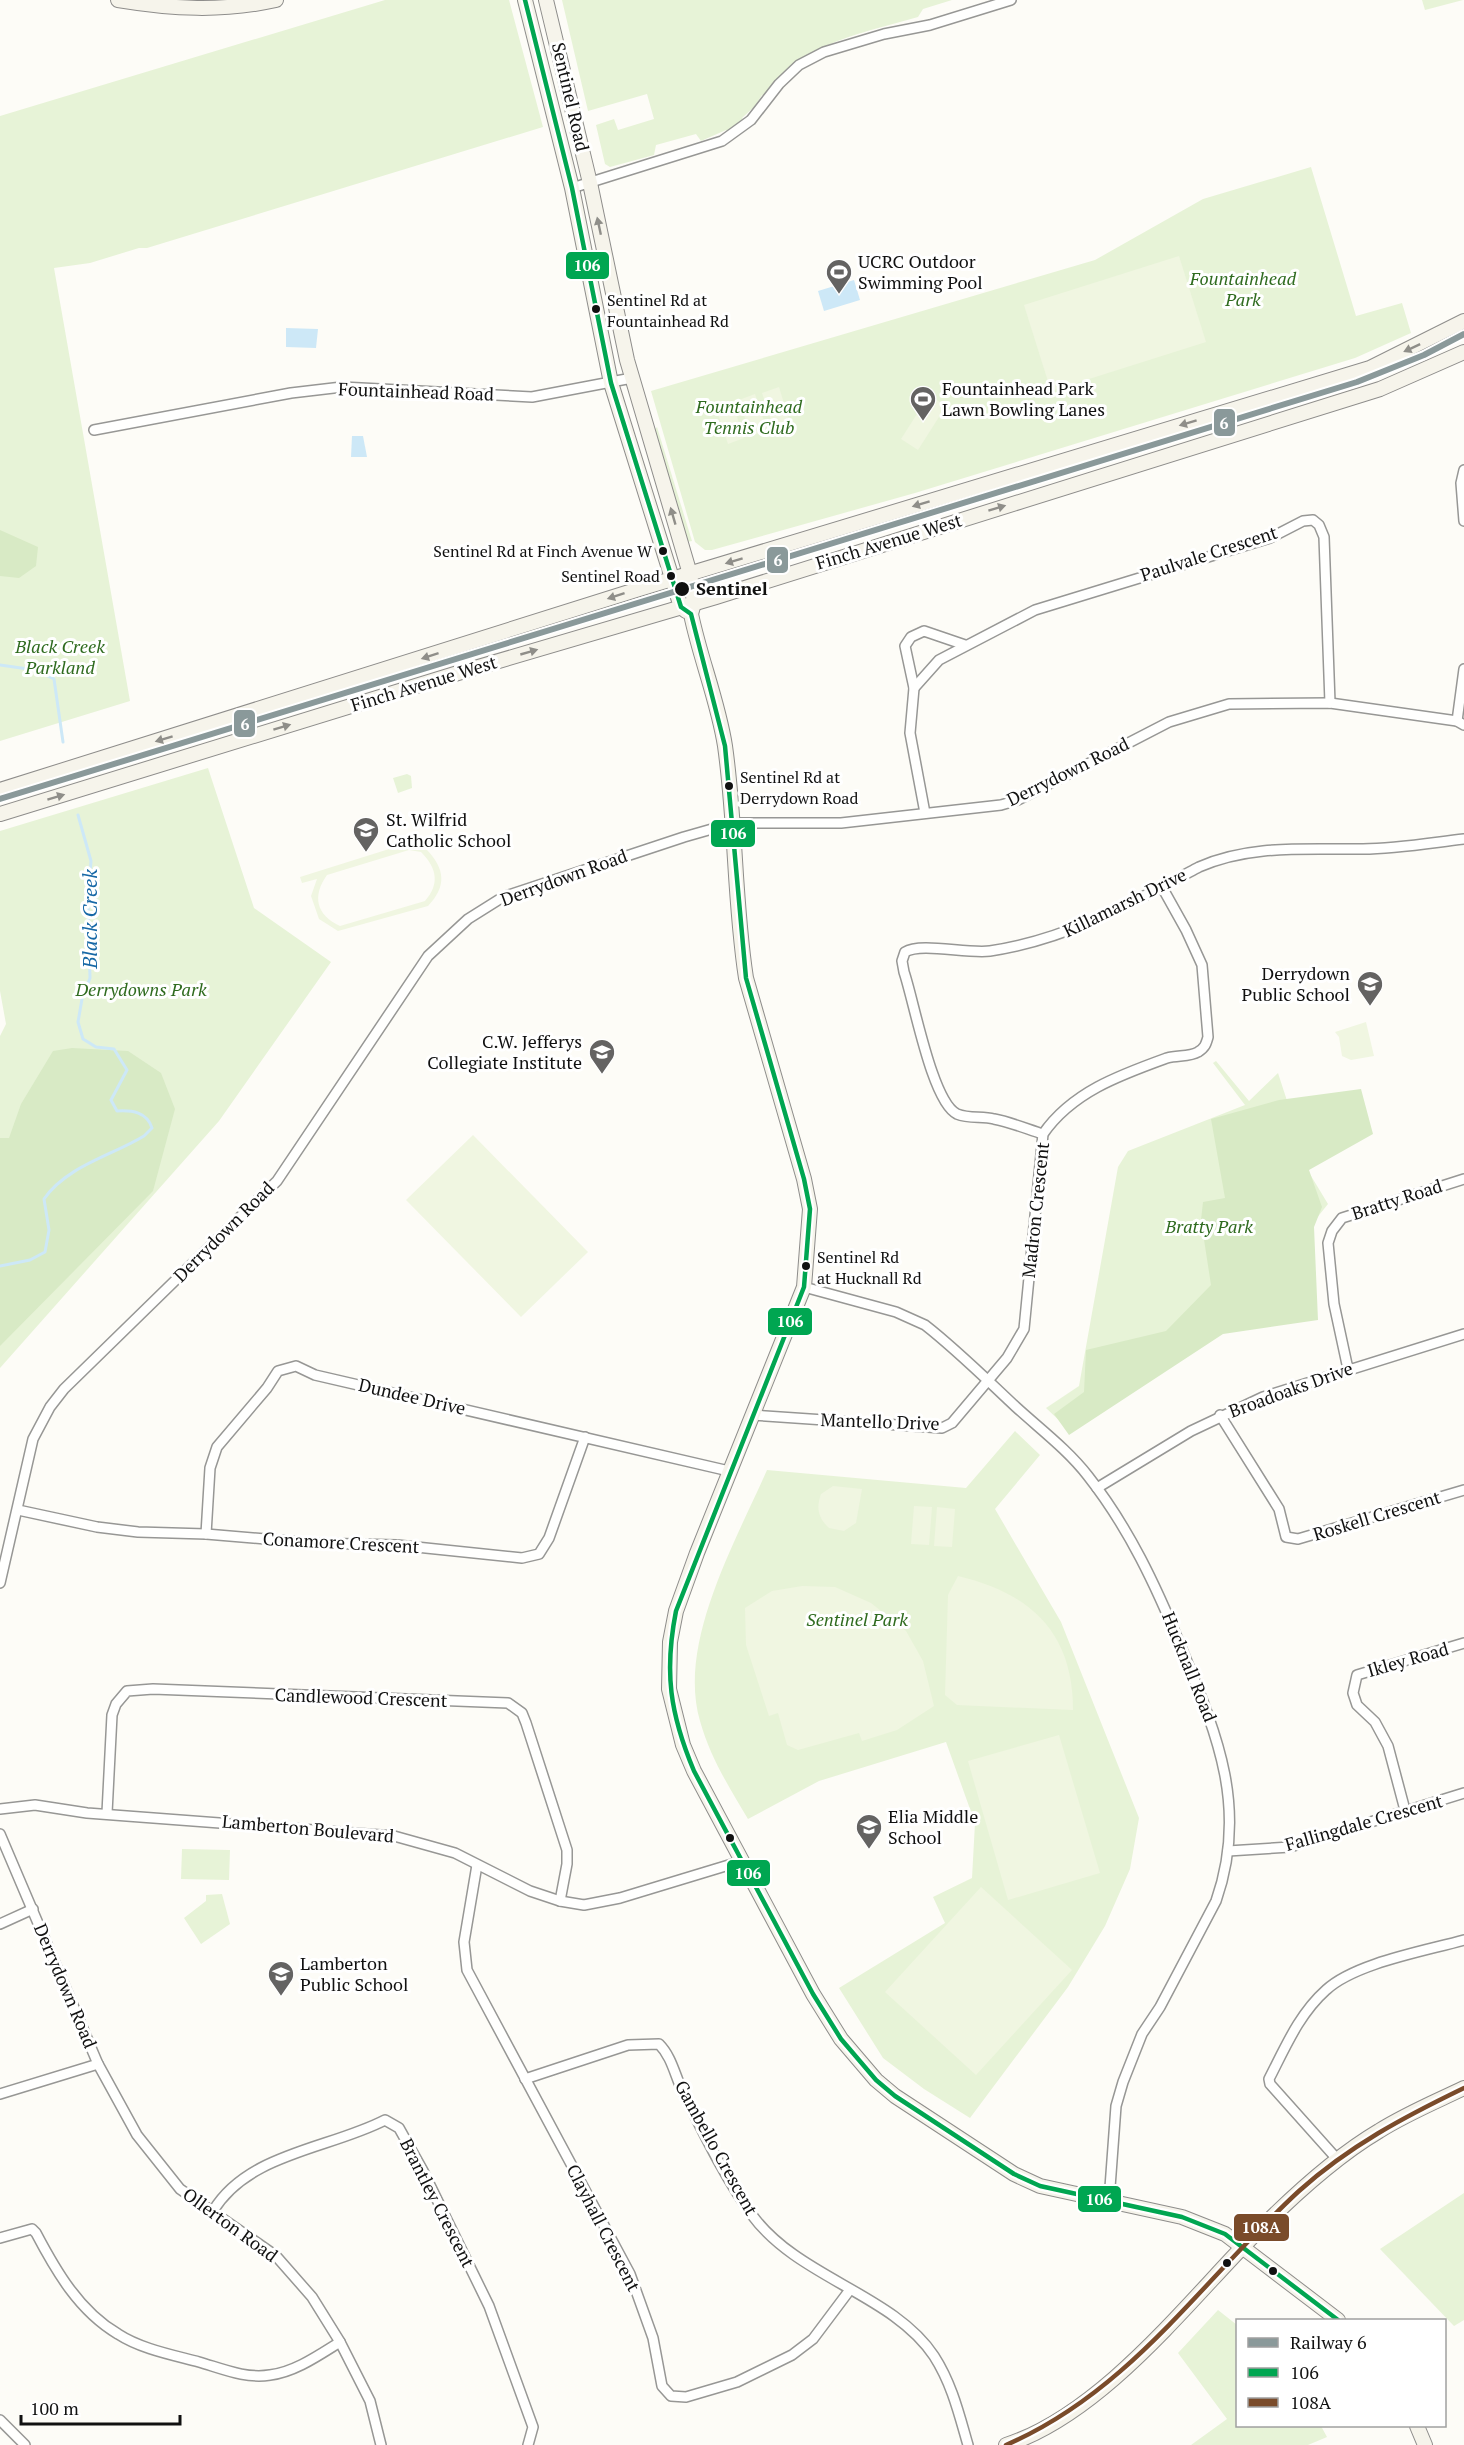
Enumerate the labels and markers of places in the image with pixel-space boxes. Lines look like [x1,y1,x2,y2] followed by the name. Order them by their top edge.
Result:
[858,249,983,294] place label: UCRC Outdoor Swimming Pool
[824,257,854,295] sports icon: UCRC Outdoor Swimming Pool
[607,289,729,332] place label: Sentinel Rd at Fountainhead Rd
[590,303,602,315] marker: Sentinel Rd at Fountainhead Rd
[942,376,1105,421] place label: Fountainhead Park Lawn Bowling Lanes
[908,384,938,422] sports icon: Fountainhead Park Lawn Bowling Lanes
[433,540,652,562] place label: Sentinel Rd at Finch Avenue W
[657,545,669,557] marker: Sentinel Rd at Finch Avenue W
[561,565,660,587] place label: Sentinel Road
[665,570,677,582] marker: Sentinel Road
[696,576,768,600] place label: Sentinel
[673,580,691,598] marker: Sentinel
[740,766,858,809] place label: Sentinel Rd at Derrydown Road
[723,780,735,792] marker: Sentinel Rd at Derrydown Road
[386,807,511,852] place label: St. Wilfrid Catholic School
[351,815,381,853] school or university icon: St. Wilfrid Catholic School
[1242,961,1350,1006] place label: Derrydown Public School
[1355,969,1385,1007] school or university icon: Derrydown Public School
[427,1029,582,1074] place label: C.W. Jefferys Collegiate Institute
[587,1037,617,1075] school or university icon: C.W. Jefferys Collegiate Institute
[817,1246,922,1289] place label: Sentinel Rd at Hucknall Rd
[800,1260,812,1272] marker: Sentinel Rd at Hucknall Rd
[888,1804,978,1849] place label: Elia Middle School
[854,1812,884,1850] school or university icon: Elia Middle School
[724,1832,736,1844] unlabelled marker
[300,1951,408,1996] place label: Lamberton Public School
[266,1959,296,1997] school or university icon: Lamberton Public School
[1221,2257,1233,2269] unlabelled marker
[1267,2265,1279,2277] unlabelled marker

